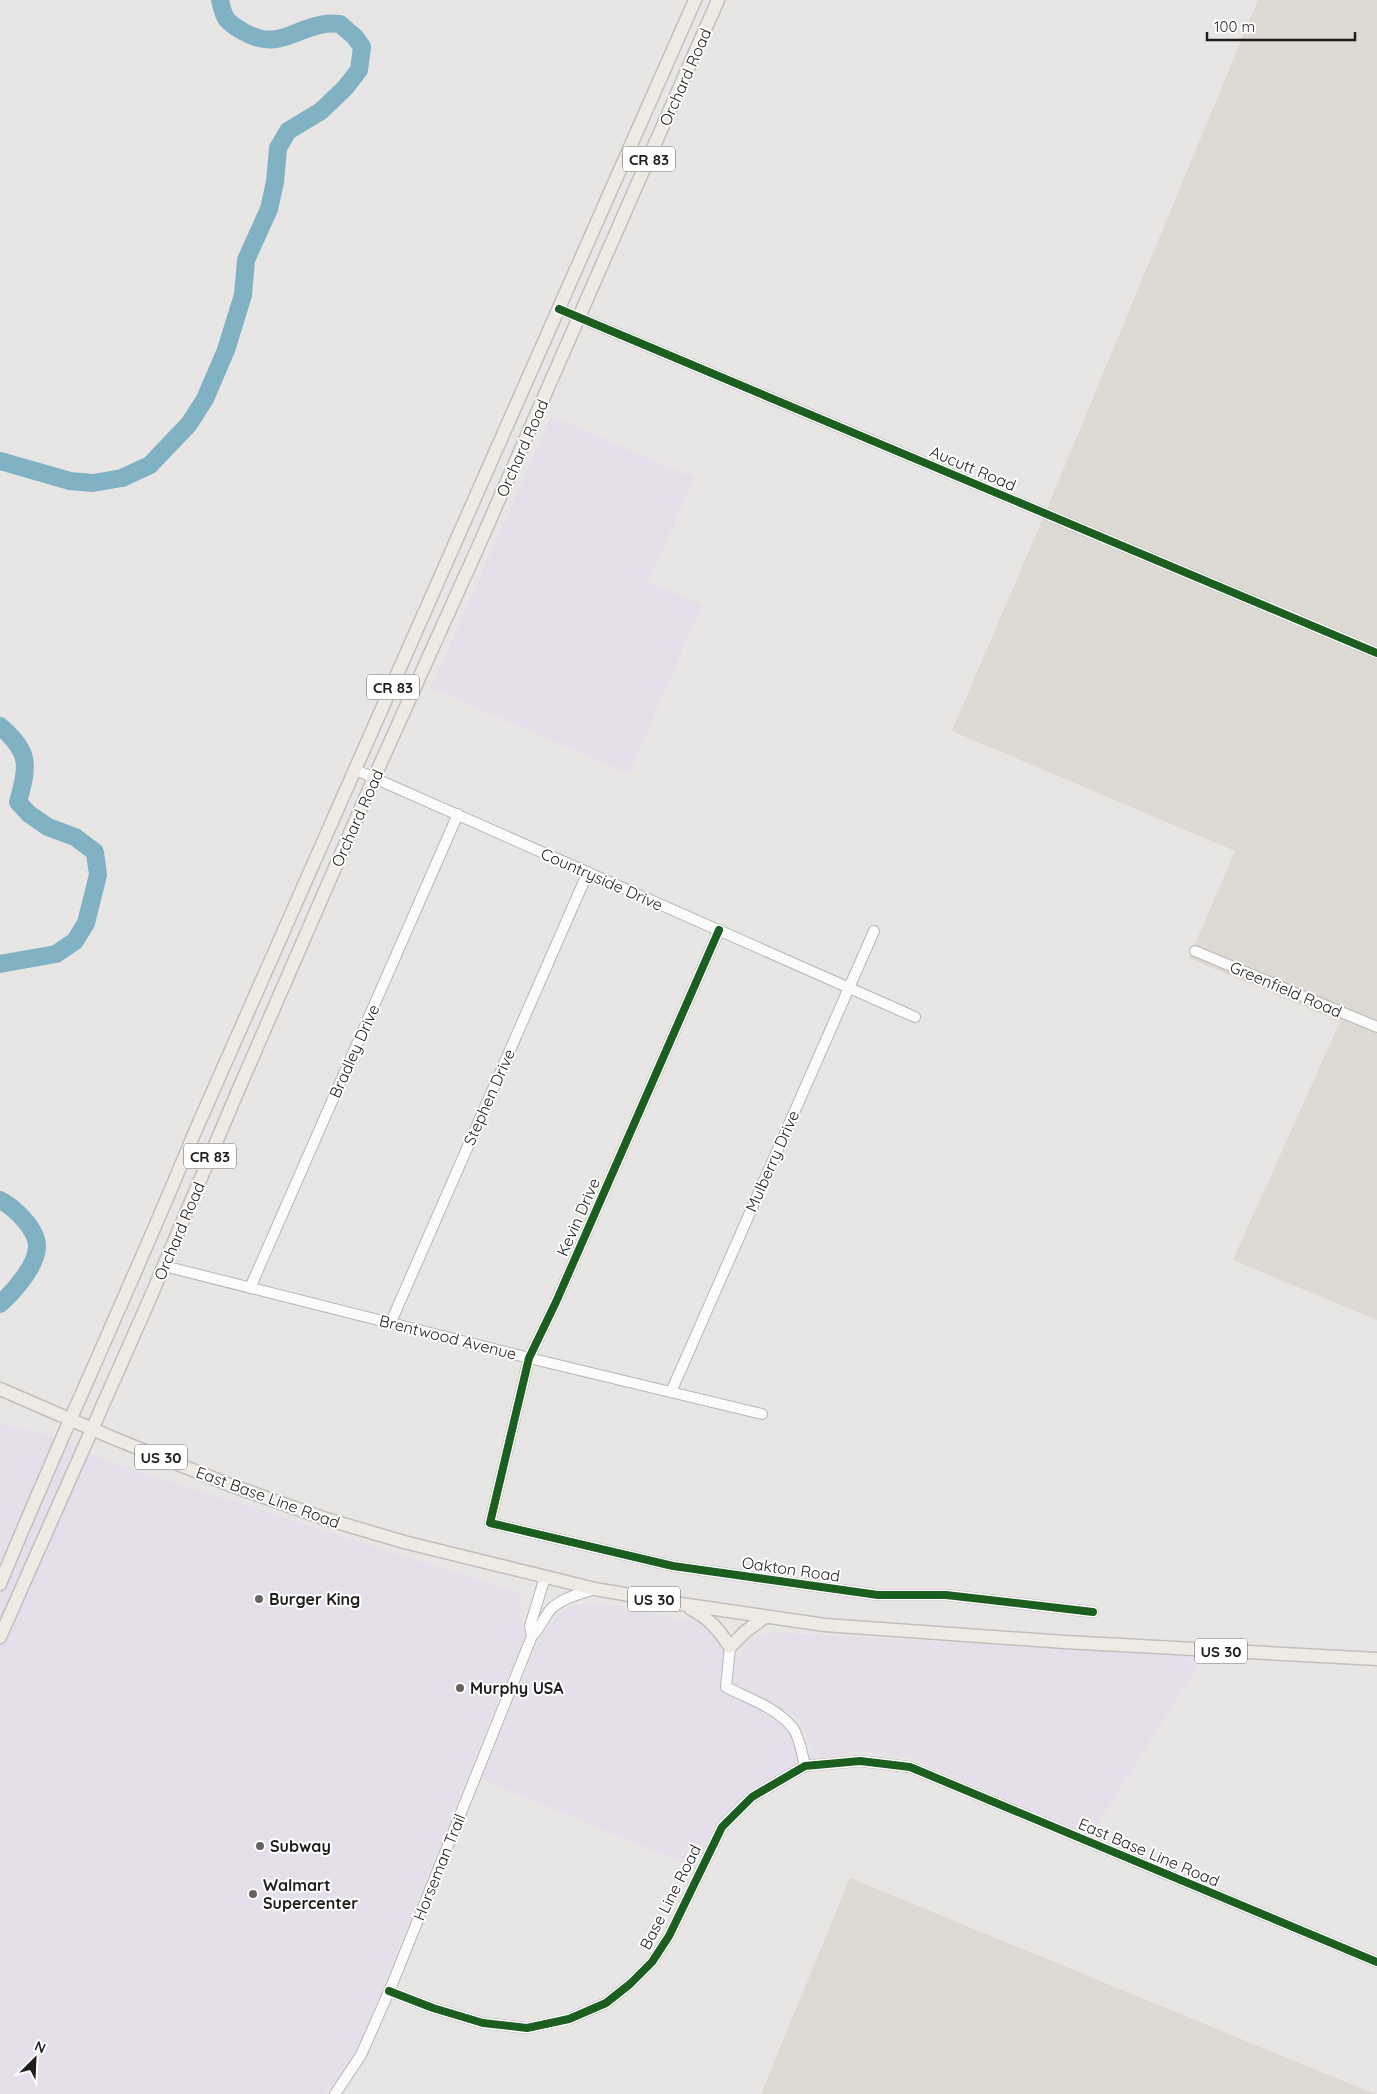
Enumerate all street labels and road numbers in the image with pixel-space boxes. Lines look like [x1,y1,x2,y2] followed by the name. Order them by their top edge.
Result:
[655,25,715,129] street label: Orchard Road
[623,146,675,172] road number: CR 83
[492,396,552,500] street label: Orchard Road
[927,441,1019,495] street label: Aucutt Road
[367,674,419,700] road number: CR 83
[327,766,387,870] street label: Orchard Road
[538,843,666,915] street label: Countryside Drive
[1227,956,1345,1022] street label: Greenfield Road
[324,1001,384,1101] street label: Bradley Drive
[459,1046,519,1148] street label: Stephen Drive
[741,1107,803,1215] street label: Mulberry Drive
[184,1144,236,1168] road number: CR 83
[552,1175,604,1259] street label: Kevin Drive
[149,1179,209,1283] street label: Orchard Road
[377,1310,519,1364] street label: Brentwood Avenue
[135,1444,187,1470] road number: US 30
[193,1462,343,1532] street label: East Base Line Road
[741,1552,841,1586] street label: Oakton Road
[628,1586,680,1612] road number: US 30
[1195,1638,1247,1664] road number: US 30
[409,1811,469,1923] street label: Horseman Trail
[1075,1813,1223,1891] street label: East Base Line Road
[635,1841,705,1953] street label: Base Line Road

